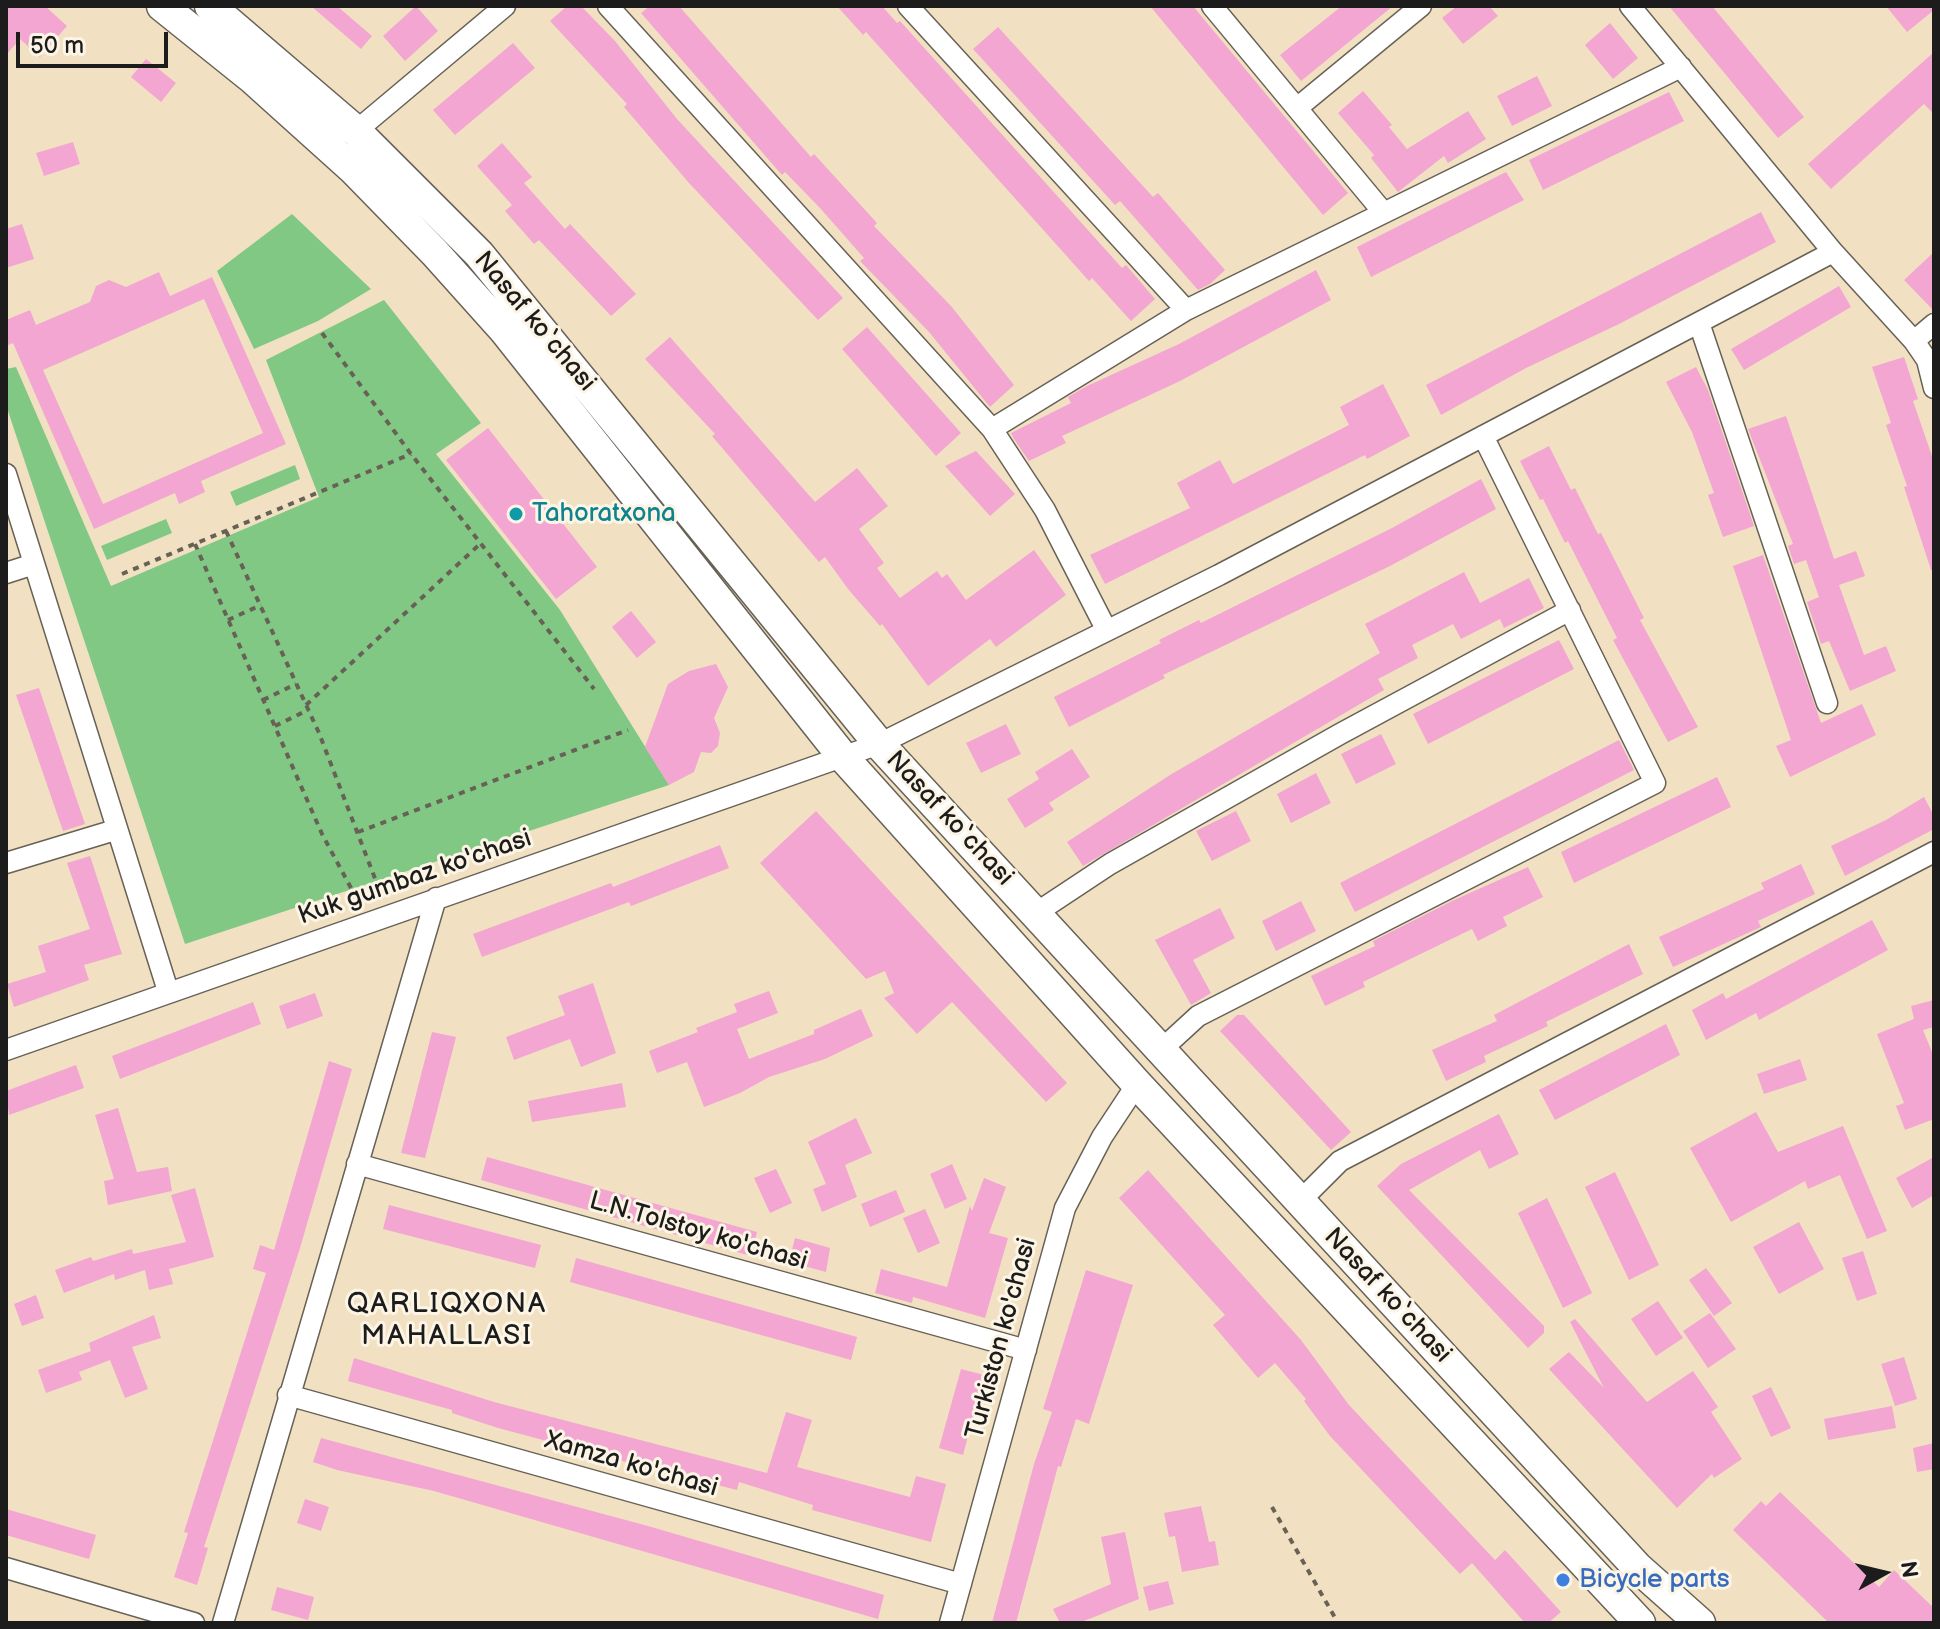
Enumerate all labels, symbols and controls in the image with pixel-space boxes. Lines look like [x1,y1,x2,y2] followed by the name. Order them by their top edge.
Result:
[20,16,172,66] scale bar
[30,31,84,60] text: 50 m
[467,246,601,398] street label: Nasaf ko‘chasi
[532,498,676,530] place label: Tahoratxona
[507,505,525,523] marker: Tahoratxona
[879,745,1019,893] street label: Nasaf ko‘chasi
[294,823,536,933] street label: Kuk gumbaz ko'chasi
[585,1186,811,1278] street label: L.N.Tolstoy ko'chasi
[1317,1222,1457,1370] street label: Nasaf ko‘chasi
[960,1235,1044,1443] street label: Turkiston ko'chasi
[347,1288,547,1354] district label: QARLIQXONA MAHALLASI
[541,1425,721,1505] street label: Xamza ko'chasi
[1844,1533,1924,1613] north arrow
[1894,1560,1923,1580] text: N
[1579,1564,1730,1596] place label: Bicycle parts
[1554,1571,1572,1589] marker: Bicycle parts

